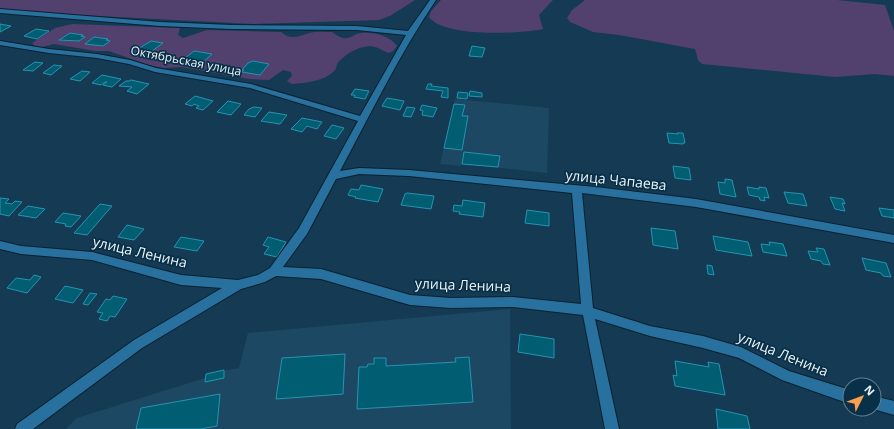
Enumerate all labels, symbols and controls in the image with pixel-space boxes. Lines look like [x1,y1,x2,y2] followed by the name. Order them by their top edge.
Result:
[129,41,243,80] street label: Октябрьская улица
[564,165,668,194] street label: улица Чапаева
[91,231,189,272] street label: улица Ленина
[415,273,511,296] street label: улица Ленина
[735,327,831,380] street label: улица Ленина
[842,377,882,417] north arrow
[861,382,878,398] text: N

